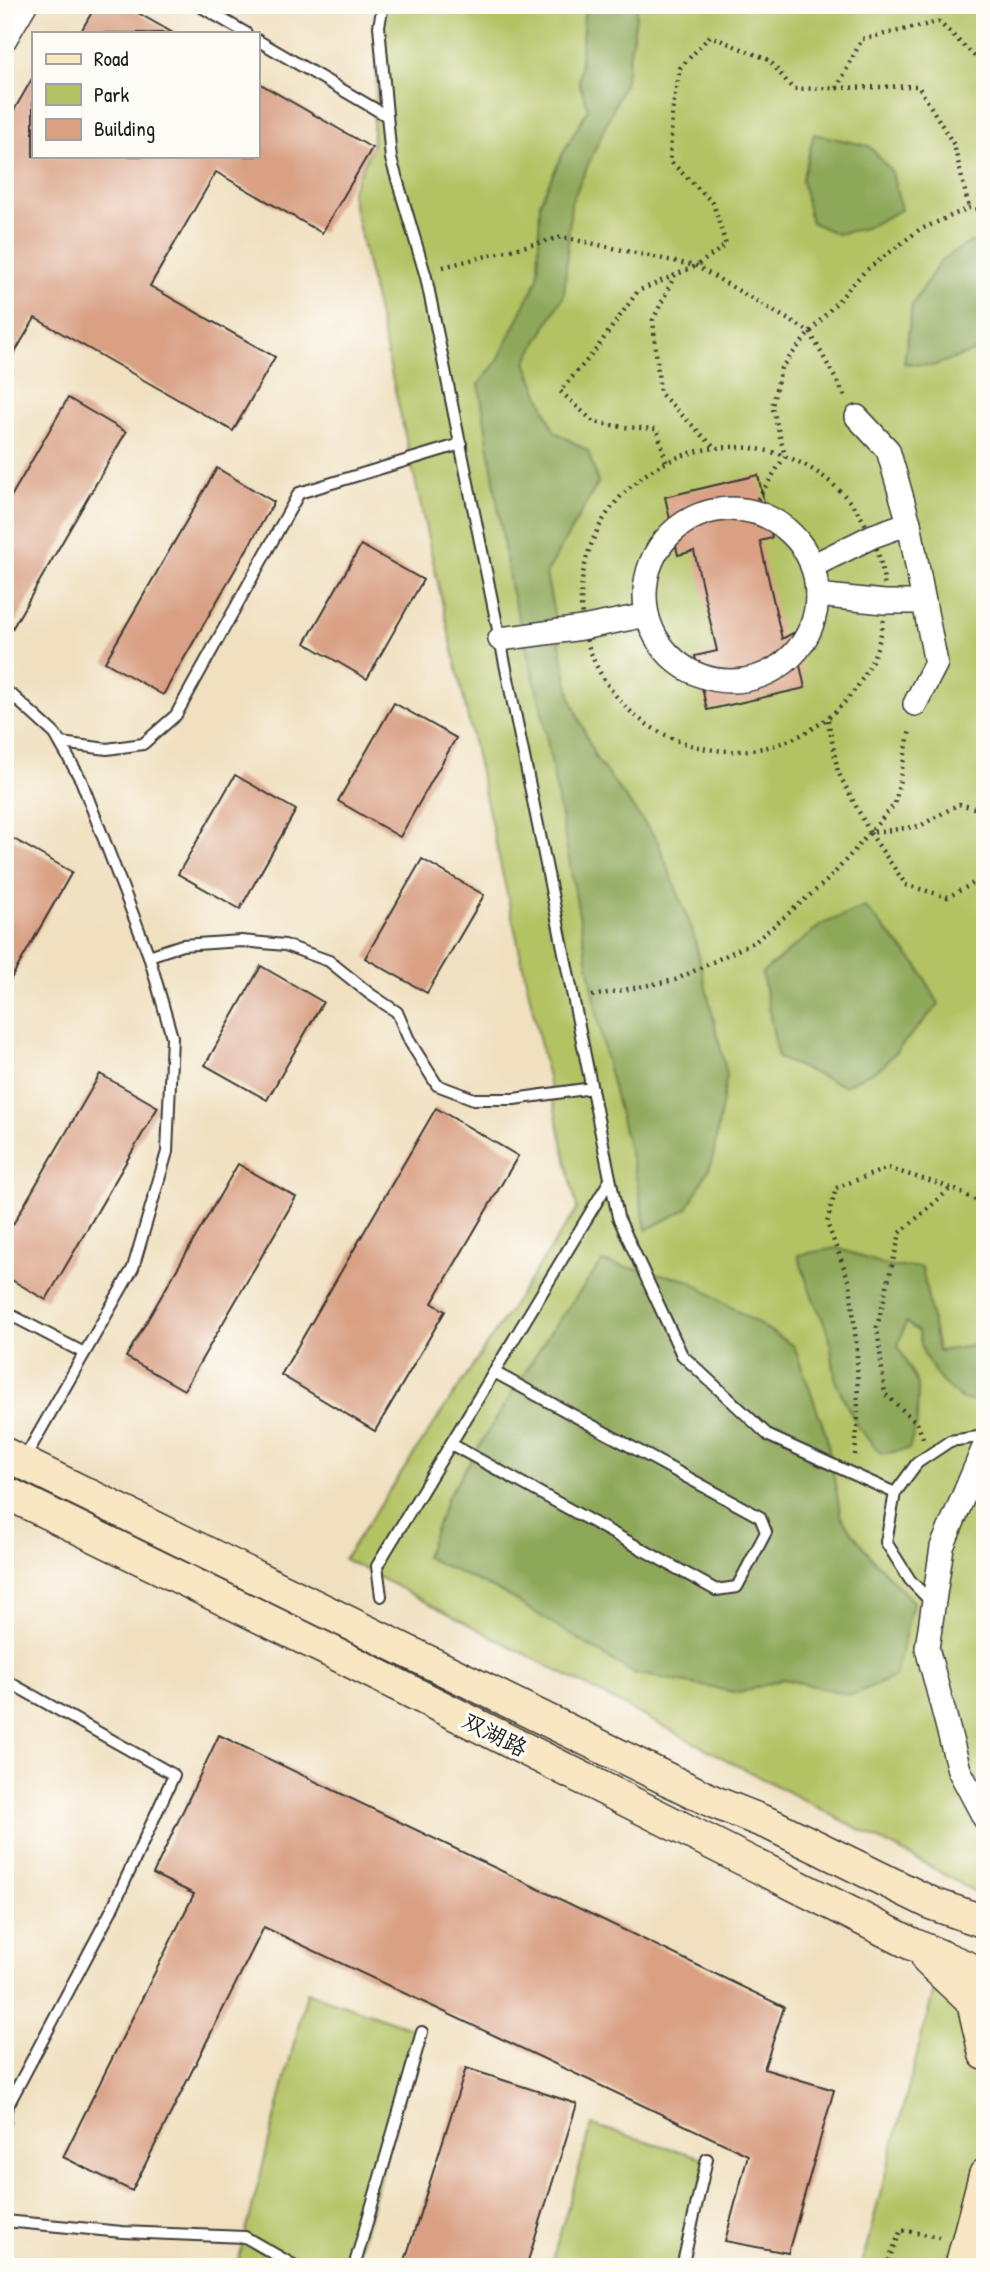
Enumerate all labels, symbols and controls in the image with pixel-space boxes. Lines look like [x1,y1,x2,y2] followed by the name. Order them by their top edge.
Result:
[32,32,259,158] legend
[94,44,128,73] text: Road
[94,80,129,109] text: Park
[94,114,155,143] text: Building
[457,1705,533,1763] street label: 双湖路

